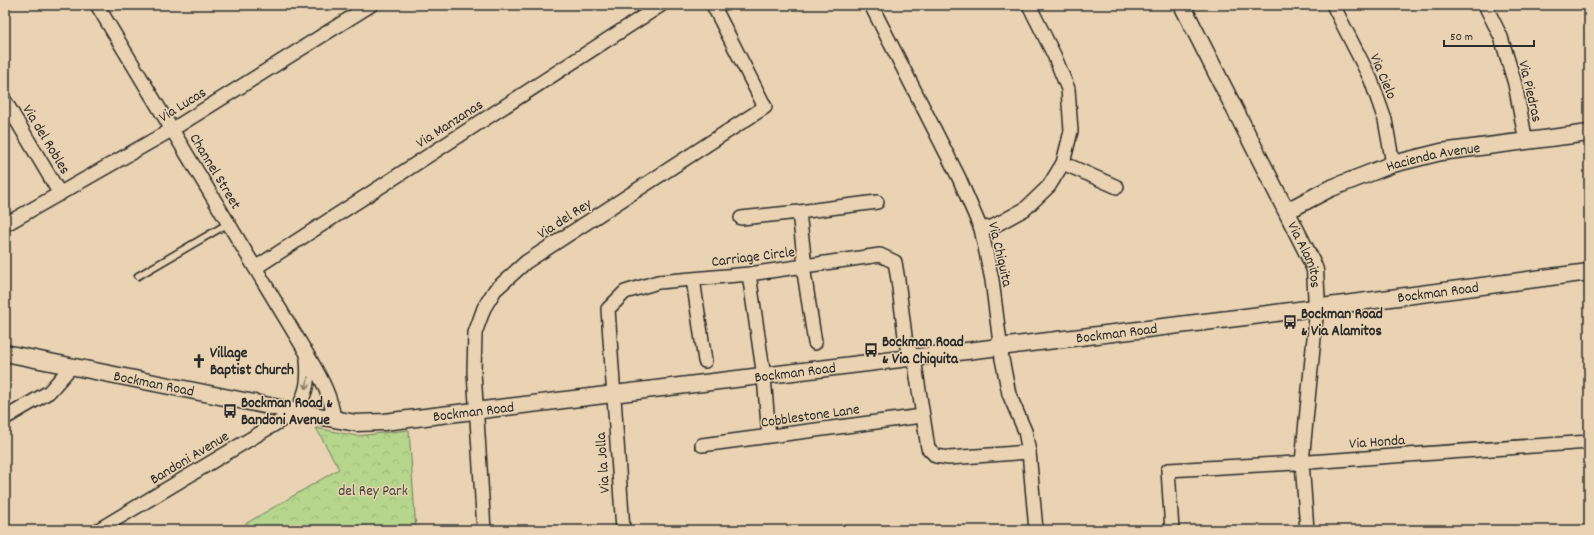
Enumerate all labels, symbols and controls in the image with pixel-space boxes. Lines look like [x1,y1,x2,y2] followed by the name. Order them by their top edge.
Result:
[1444,22,1534,48] scale bar
[1450,29,1473,46] text: 50 m
[1363,51,1402,103] street label: Via Cielo
[1511,59,1547,124] street label: Via Piedras
[155,82,211,129] street label: Via Lucas
[412,95,488,155] street label: Via Manzanas
[16,101,75,179] street label: Via del Robles
[183,130,246,215] street label: Channel Street
[1383,138,1482,179] street label: Hacienda Avenue
[533,193,597,246] street label: Via del Rey
[1280,218,1325,289] street label: Via Alamitos
[981,220,1017,290] street label: Via Chiquita
[710,242,797,274] street label: Carriage Circle
[1396,278,1480,310] street label: Bockman Road
[1301,304,1383,343] place label: Bockman Road & Via Alamitos
[1282,314,1298,330] bus stop icon: Bockman Road & Via Alamitos
[1075,319,1159,351] street label: Bockman Road
[882,332,964,371] place label: Bockman Road & Via Chiquita
[863,342,879,358] bus stop icon: Bockman Road & Via Chiquita
[210,343,294,382] place label: Village Baptist Church
[191,353,207,369] church icon: Village Baptist Church
[753,358,837,390] street label: Bockman Road
[111,366,196,404] street label: Bockman Road
[303,376,311,389] one-way arrow
[241,393,333,432] place label: Bockman Road & Bandoni Avenue
[432,397,516,429] street label: Bockman Road
[760,399,861,435] street label: Cobblestone Lane
[222,403,238,419] bus stop icon: Bockman Road & Bandoni Avenue
[146,426,234,491] street label: Bandoni Avenue
[1349,430,1407,456] street label: Via Honda
[591,431,617,494] street label: Via la Jolla
[338,481,408,503] park label: del Rey Park

